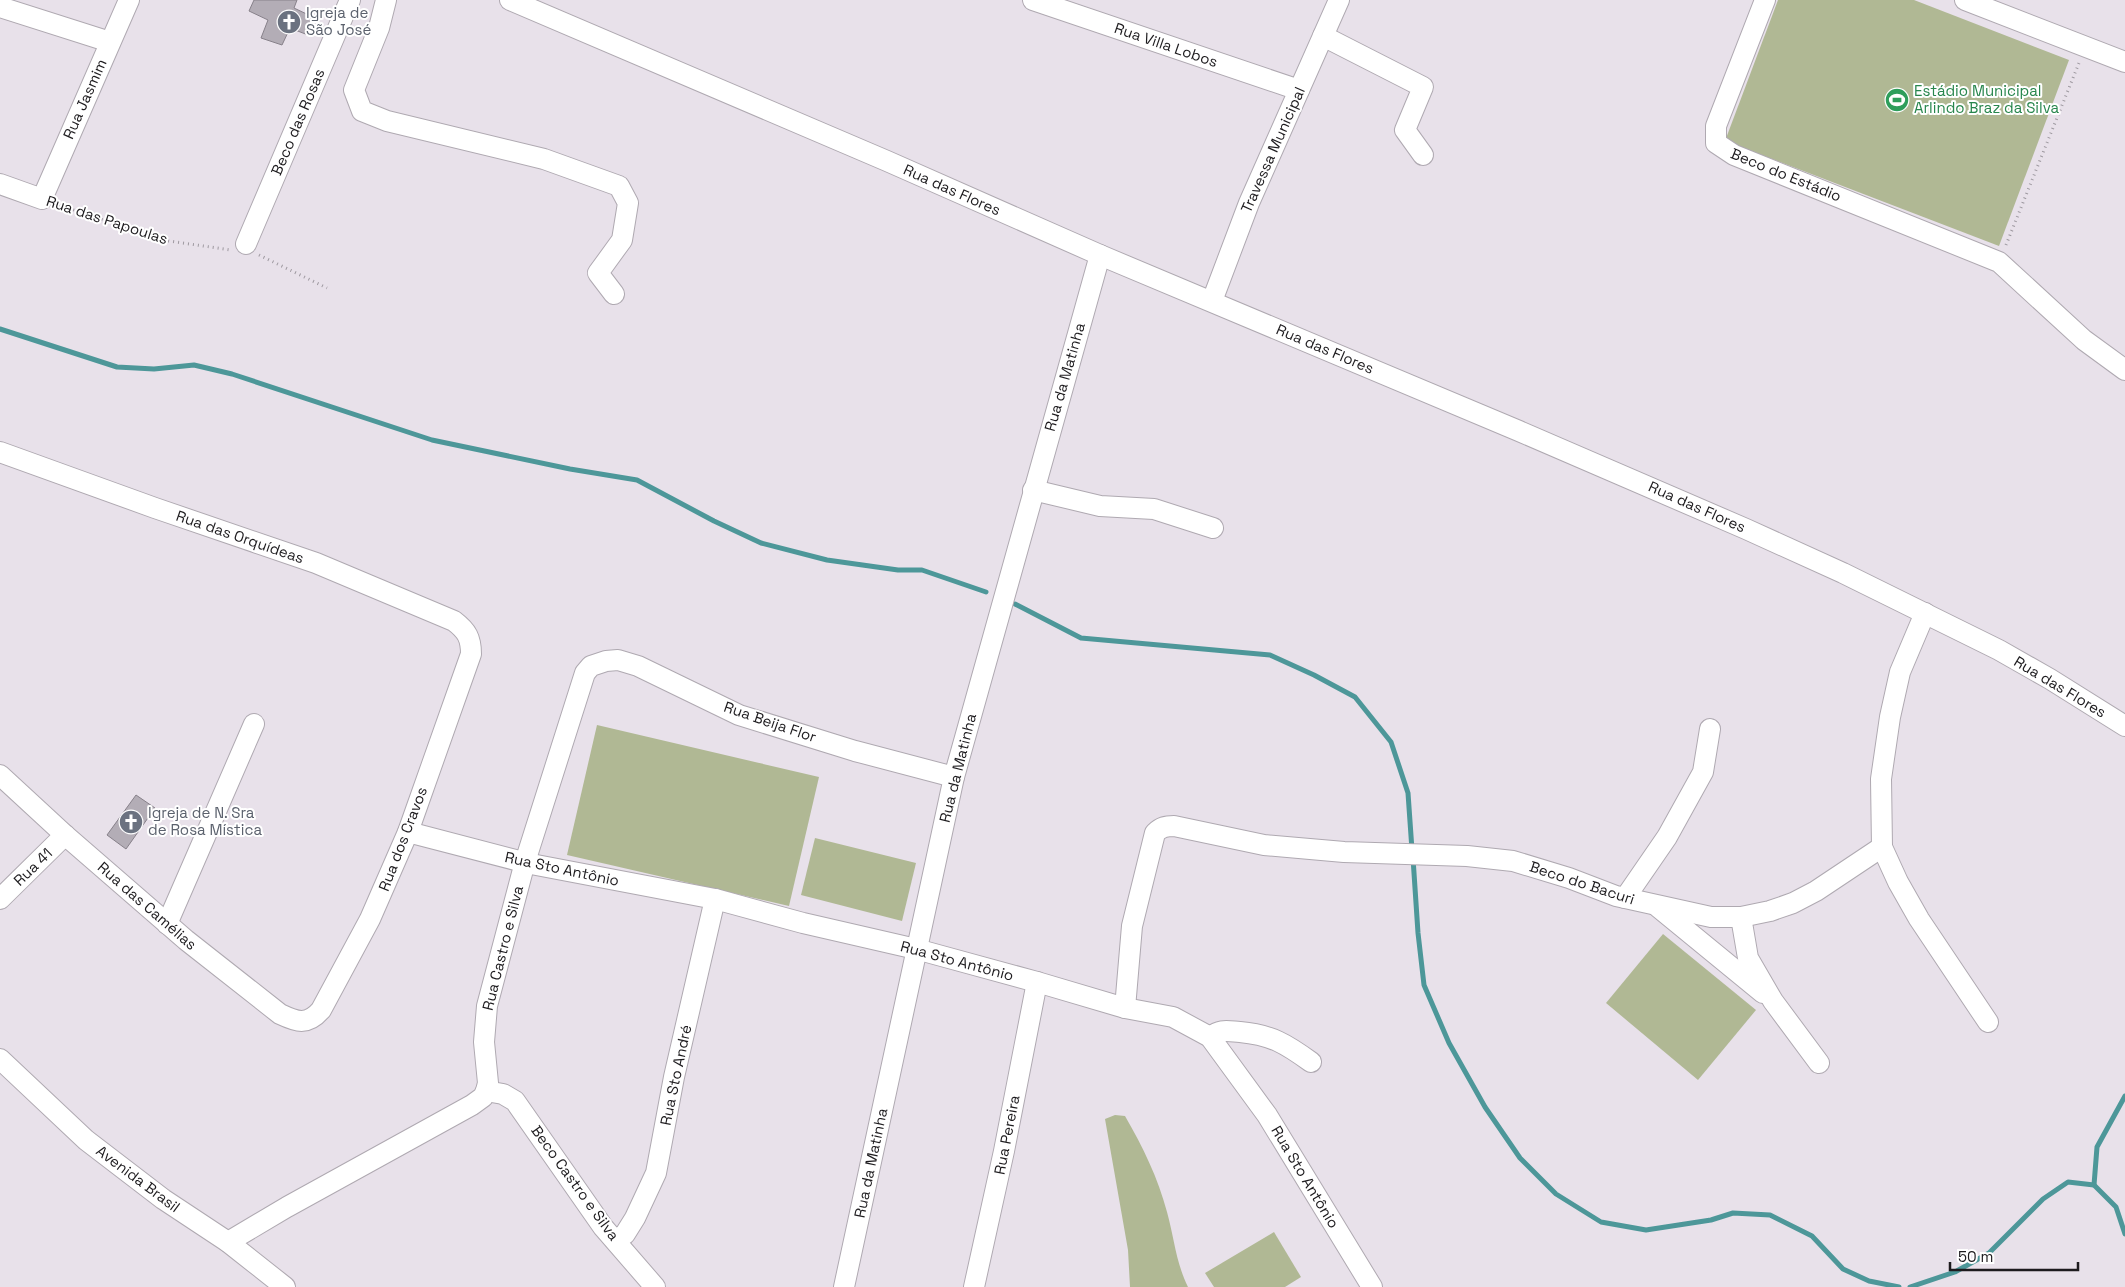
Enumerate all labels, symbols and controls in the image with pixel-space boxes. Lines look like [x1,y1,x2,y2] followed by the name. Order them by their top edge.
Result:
[306,3,371,39] place label: Igreja de São José
[276,9,302,35] church icon: Igreja de São José
[1112,18,1220,71] street label: Rua Villa Lobos
[58,56,111,142] street label: Rua Jasmim
[267,66,329,178] street label: Beco das Rosas
[1914,81,2060,117] place label: Estádio Municipal Arlindo Braz da Silva
[1236,84,1309,216] street label: Travessa Municipal
[1884,87,1910,113] sports icon: Estádio Municipal Arlindo Braz da Silva
[1728,144,1844,205] street label: Beco do Estádio
[901,160,1004,219] street label: Rua das Flores
[44,191,170,248] street label: Rua das Papoulas
[1273,319,1377,378] street label: Rua das Flores
[1040,320,1089,433] street label: Rua da Matinha
[1646,477,1749,536] street label: Rua das Flores
[174,506,307,567] street label: Rua das Orquídeas
[2011,652,2110,722] street label: Rua das Flores
[721,697,819,746] street label: Rua Beija Flor
[935,711,980,825] street label: Rua da Matinha
[374,784,431,894] street label: Rua dos Cravos
[148,803,262,839] place label: Igreja de N. Sra de Rosa Mística
[118,809,144,835] church icon: Igreja de N. Sra de Rosa Mística
[9,844,56,890] street label: Rua 41
[503,847,621,890] street label: Rua Sto Antônio
[94,857,201,954] street label: Rua das Camélias
[1527,857,1637,908] street label: Beco do Bacuri
[478,883,527,1012] street label: Rua Castro e Silva
[898,936,1016,985] street label: Rua Sto Antônio
[656,1023,695,1127] street label: Rua Sto André
[989,1093,1024,1176] street label: Rua Pereira
[850,1106,892,1220] street label: Rua da Matinha
[527,1121,624,1244] street label: Beco Castro e Silva
[1267,1122,1344,1231] street label: Rua Sto Antônio
[93,1141,184,1216] street label: Avenida Brasil
[1950,1240,2078,1272] scale bar
[1958,1247,1993,1266] text: 50 m

